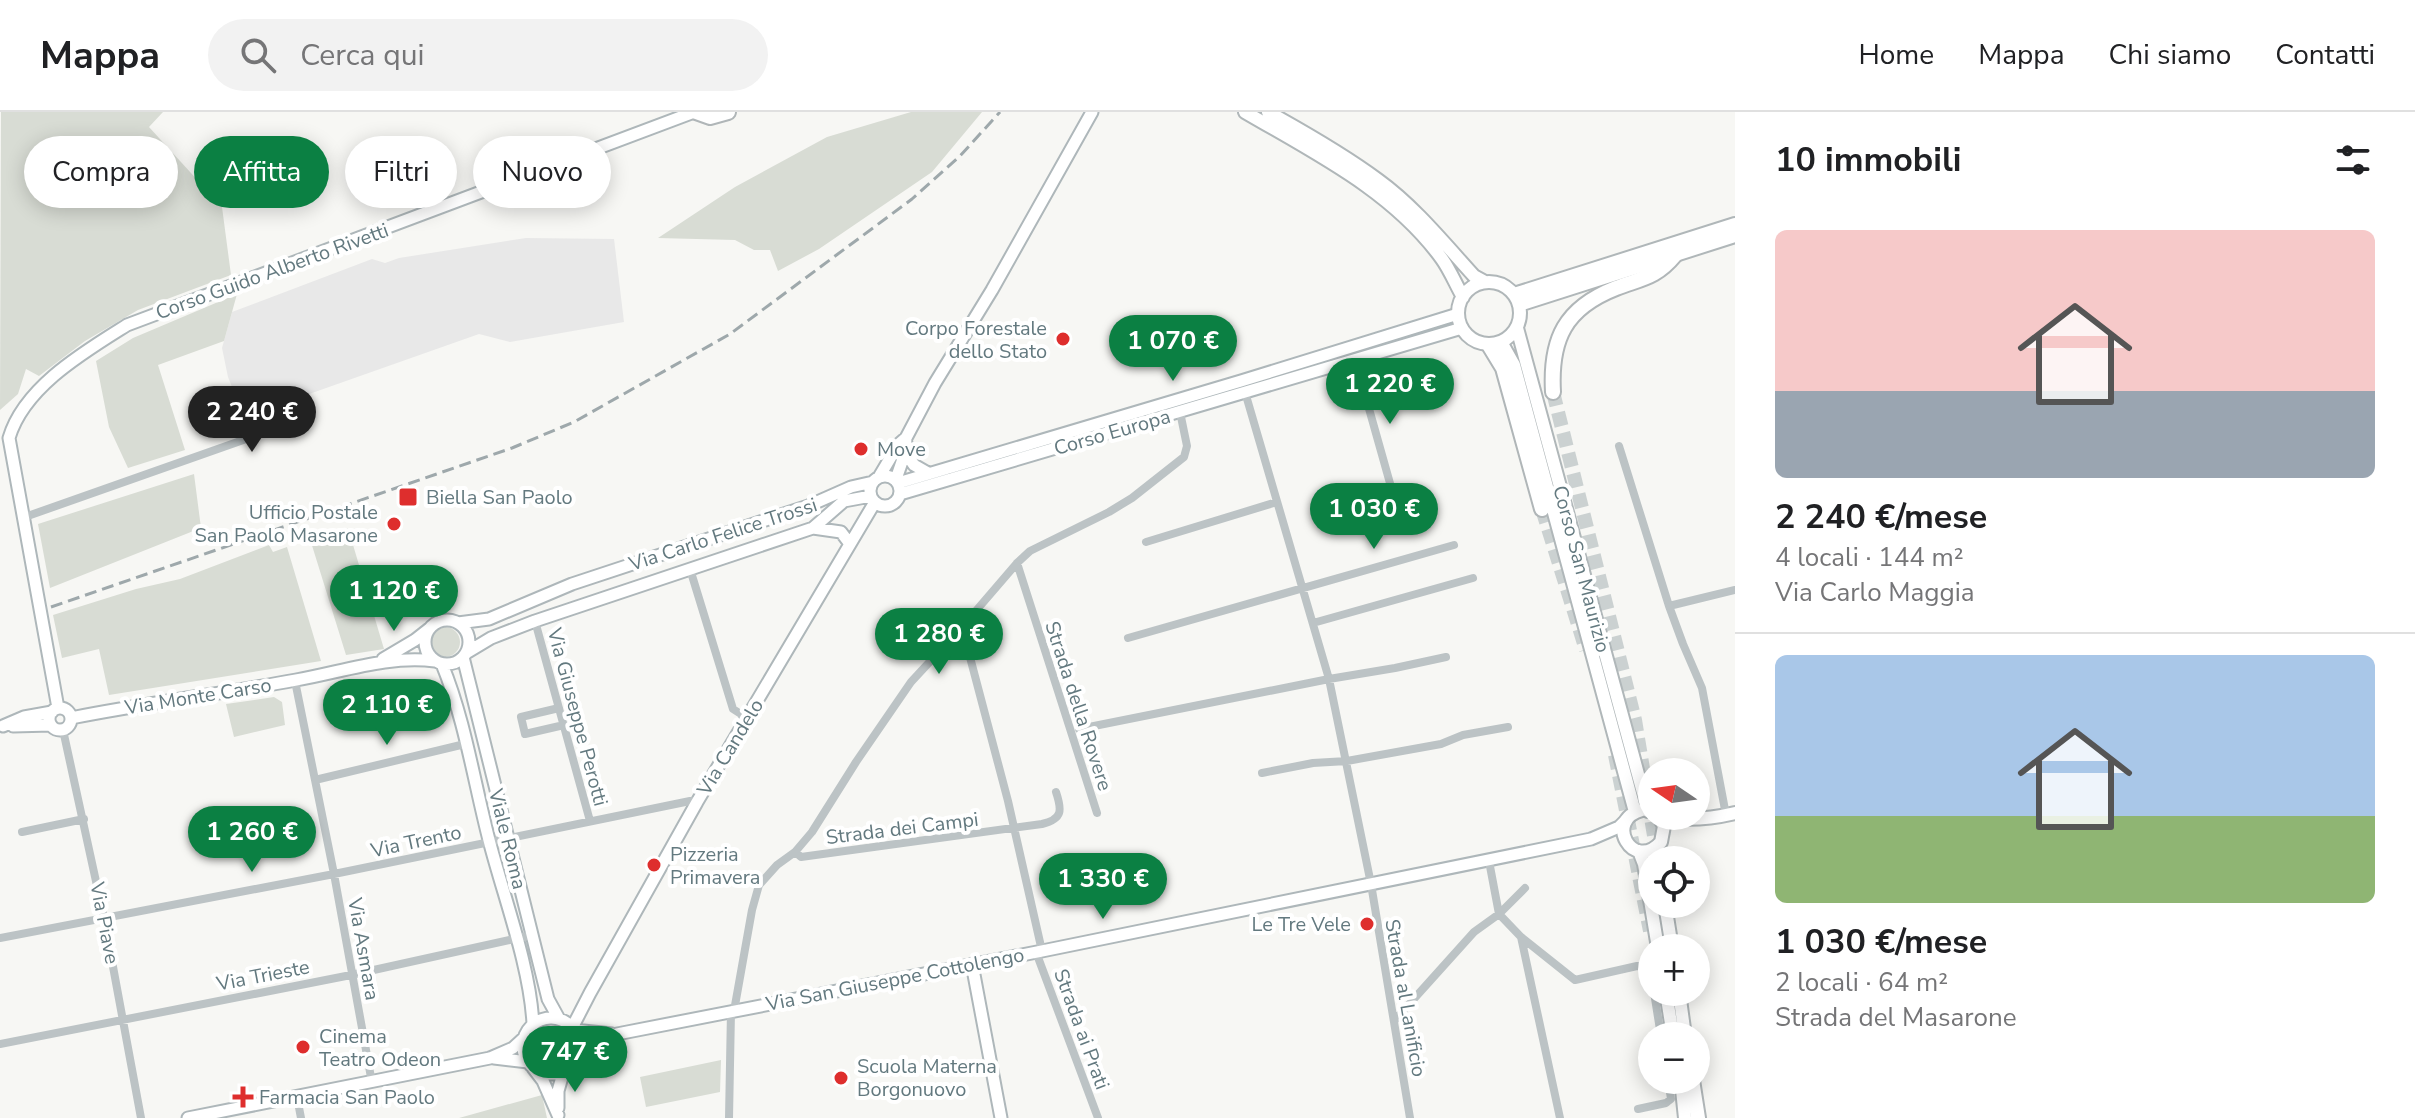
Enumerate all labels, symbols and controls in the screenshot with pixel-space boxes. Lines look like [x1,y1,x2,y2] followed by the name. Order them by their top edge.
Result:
[208,19,768,91] search box
[40,30,160,81] text: Mappa
[236,33,280,77] icon: search
[300,35,424,76] text: Cerca qui
[1858,36,1934,74] text: Home
[1978,36,2065,74] text: Mappa
[2109,36,2231,74] text: Chi siamo
[2275,36,2375,74] text: Contatti
[24,136,178,208] chip: Compra
[194,136,329,208] chip: Affitta
[345,136,457,208] chip: Filtri
[473,136,611,208] chip: Nuovo
[1775,137,1961,183] text: 10 immobili
[2331,138,2375,182] icon: filters
[152,217,392,326] street label: Corso Guido Alberto Rivetti
[2003,282,2147,426] icon: home
[905,315,1047,365] place label: Corpo Forestale dello Stato
[1099,315,1247,383] pin: 1 070 €
[1127,323,1219,358] text: 1 070 €
[1054,330,1072,348] marker: Corpo Forestale dello Stato
[1316,358,1464,426] pin: 1 220 €
[1344,366,1436,401] text: 1 220 €
[178,386,326,454] pin: 2 240 €
[206,394,298,429] text: 2 240 €
[1051,403,1174,462] street label: Corso Europa
[877,436,926,463] place label: Move
[852,440,870,458] marker: Move
[1300,483,1448,551] pin: 1 030 €
[1546,483,1617,656] street label: Corso San Maurizio
[426,484,573,511] place label: Biella San Paolo
[397,486,419,508] marker: Biella San Paolo
[625,491,821,578] street label: Via Carlo Felice Trossi
[1328,491,1420,526] text: 1 030 €
[1775,494,1987,540] text: 2 240 €/mese
[195,499,378,549] place label: Ufficio Postale San Paolo Masarone
[385,515,403,533] marker: Ufficio Postale San Paolo Masarone
[1775,540,1964,575] text: 4 locali · 144 m²
[320,565,468,633] pin: 1 120 €
[348,573,440,608] text: 1 120 €
[1775,575,1975,610] text: Via Carlo Maggia
[865,608,1013,676] pin: 1 280 €
[893,616,985,651] text: 1 280 €
[1038,618,1119,794] street label: Strada della Rovere
[541,624,614,809] street label: Via Giuseppe Perotti
[122,672,273,722] street label: Via Monte Carso
[313,679,461,747] pin: 2 110 €
[341,687,433,722] text: 2 110 €
[690,694,770,802] street label: Via Candelo
[2003,707,2147,851] icon: home
[1638,758,1710,830] north arrow
[1638,758,1710,1094] map controls
[482,785,533,892] street label: Viale Roma
[178,806,326,874] pin: 1 260 €
[824,806,980,851] street label: Strada dei Campi
[206,814,298,849] text: 1 260 €
[367,819,464,864] street label: Via Trento
[670,841,760,891] place label: Pizzeria Primavera
[1638,846,1710,918] button: locate
[1029,853,1177,921] pin: 1 330 €
[645,856,663,874] marker: Pizzeria Primavera
[1057,861,1149,896] text: 1 330 €
[83,879,126,966] street label: Via Piave
[341,895,386,1002] street label: Via Asmara
[1251,911,1351,938] place label: Le Tre Vele
[1358,915,1376,933] marker: Le Tre Vele
[1378,917,1433,1079] street label: Strada al Lanificio
[1775,919,1987,965] text: 1 030 €/mese
[1638,934,1710,1006] button: +
[763,941,1027,1018] street label: Via San Giuseppe Cottolengo
[213,953,312,998] street label: Via Trieste
[1047,965,1116,1093] street label: Strada ai Prati
[1775,965,1948,1000] text: 2 locali · 64 m²
[1775,1000,2016,1035] text: Strada del Masarone
[1638,1022,1710,1094] button: −
[319,1023,441,1073] place label: Cinema Teatro Odeon
[519,1026,631,1094] pin: 747 €
[540,1034,610,1069] text: 747 €
[294,1038,312,1056] marker: Cinema Teatro Odeon
[857,1053,997,1103] place label: Scuola Materna Borgonuovo
[832,1069,850,1087] marker: Scuola Materna Borgonuovo
[259,1084,435,1111] place label: Farmacia San Paolo
[234,1088,252,1106] marker: Farmacia San Paolo

